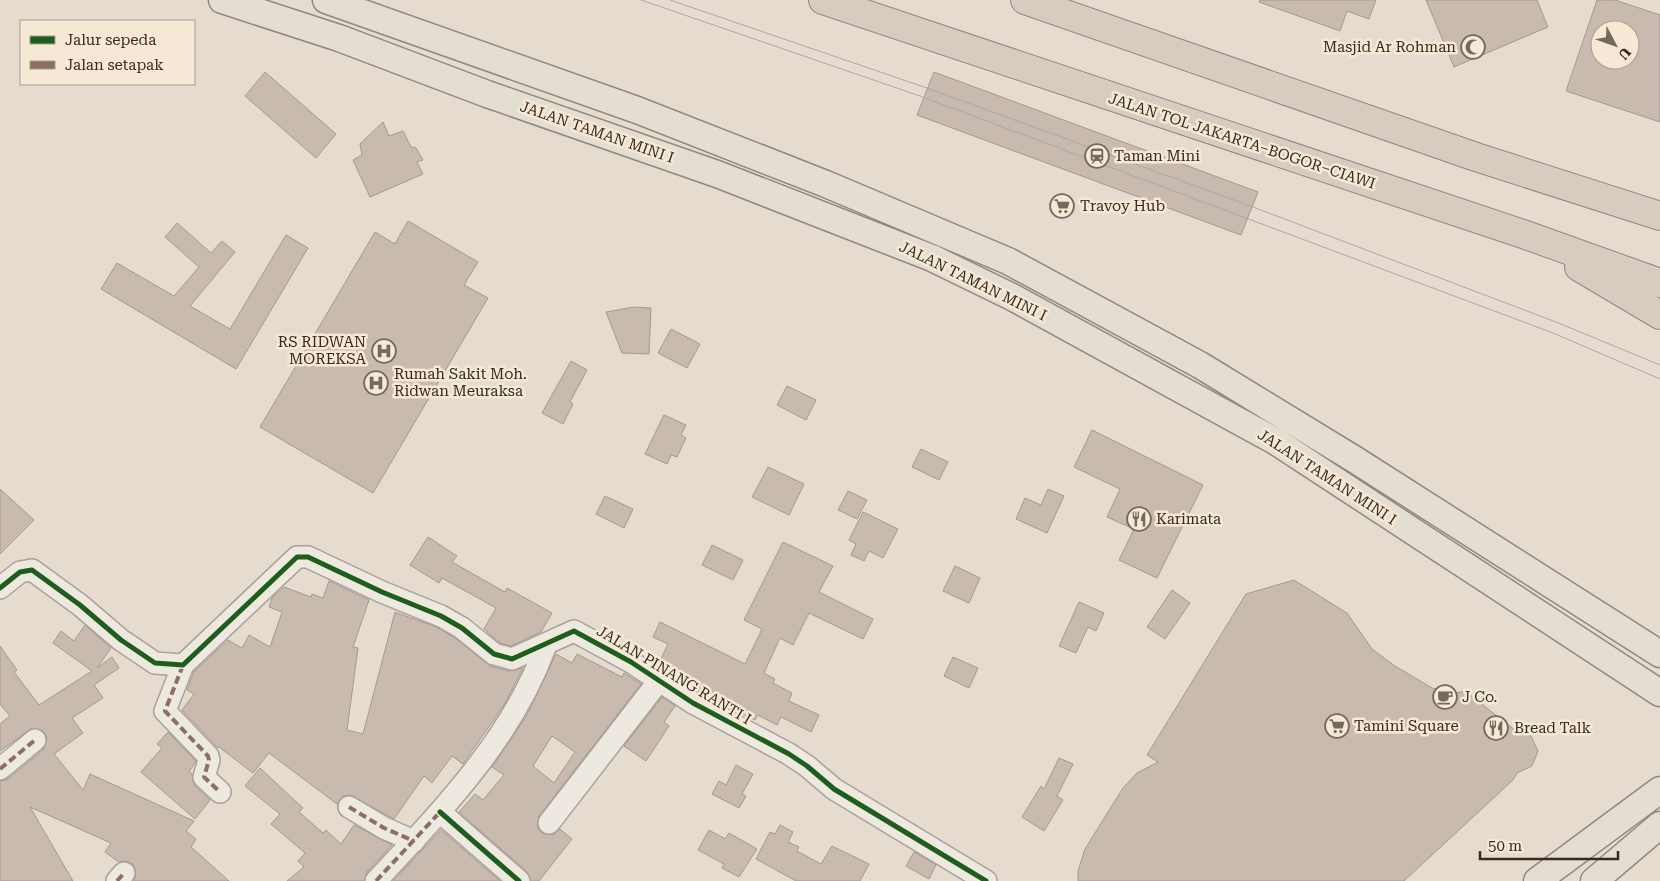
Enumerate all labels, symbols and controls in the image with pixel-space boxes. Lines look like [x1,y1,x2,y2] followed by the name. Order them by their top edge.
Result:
[20,20,195,85] legend
[1590,20,1640,70] north arrow
[65,31,156,49] text: Jalur sepeda
[1460,34,1486,60] mosque icon: Masjid Ar Rohman
[1323,38,1456,56] place label: Masjid Ar Rohman
[1615,44,1634,63] text: U
[65,56,164,74] text: Jalan setapak
[1106,89,1378,193] street label: JALAN TOL JAKARTA–BOGOR–CIAWI
[518,97,676,167] street label: JALAN TAMAN MINI I
[1084,143,1110,169] station icon: Taman Mini
[1114,147,1200,165] place label: Taman Mini
[1049,193,1075,219] supermarket icon: Travoy Hub
[1080,197,1165,215] place label: Travoy Hub
[896,237,1050,325] street label: JALAN TAMAN MINI I
[278,333,367,368] place label: RS RIDWAN MOREKSA
[371,338,397,364] hospital icon: RS RIDWAN MOREKSA
[394,365,527,400] place label: Rumah Sakit Moh. Ridwan Meuraksa
[363,370,389,396] hospital icon: Rumah Sakit Moh. Ridwan Meuraksa
[1254,425,1400,529] street label: JALAN TAMAN MINI I
[1126,506,1152,532] restaurant icon: Karimata
[1156,510,1221,528] place label: Karimata
[593,622,755,728] street label: JALAN PINANG RANTI I
[1432,684,1458,710] cafe icon: J Co.
[1462,688,1497,706] place label: J Co.
[1324,713,1350,739] supermarket icon: Tamini Square
[1483,715,1509,741] restaurant icon: Bread Talk
[1354,717,1459,735] place label: Tamini Square
[1514,719,1591,737] place label: Bread Talk
[1480,828,1618,860] scale bar
[1488,837,1523,855] text: 50 m

